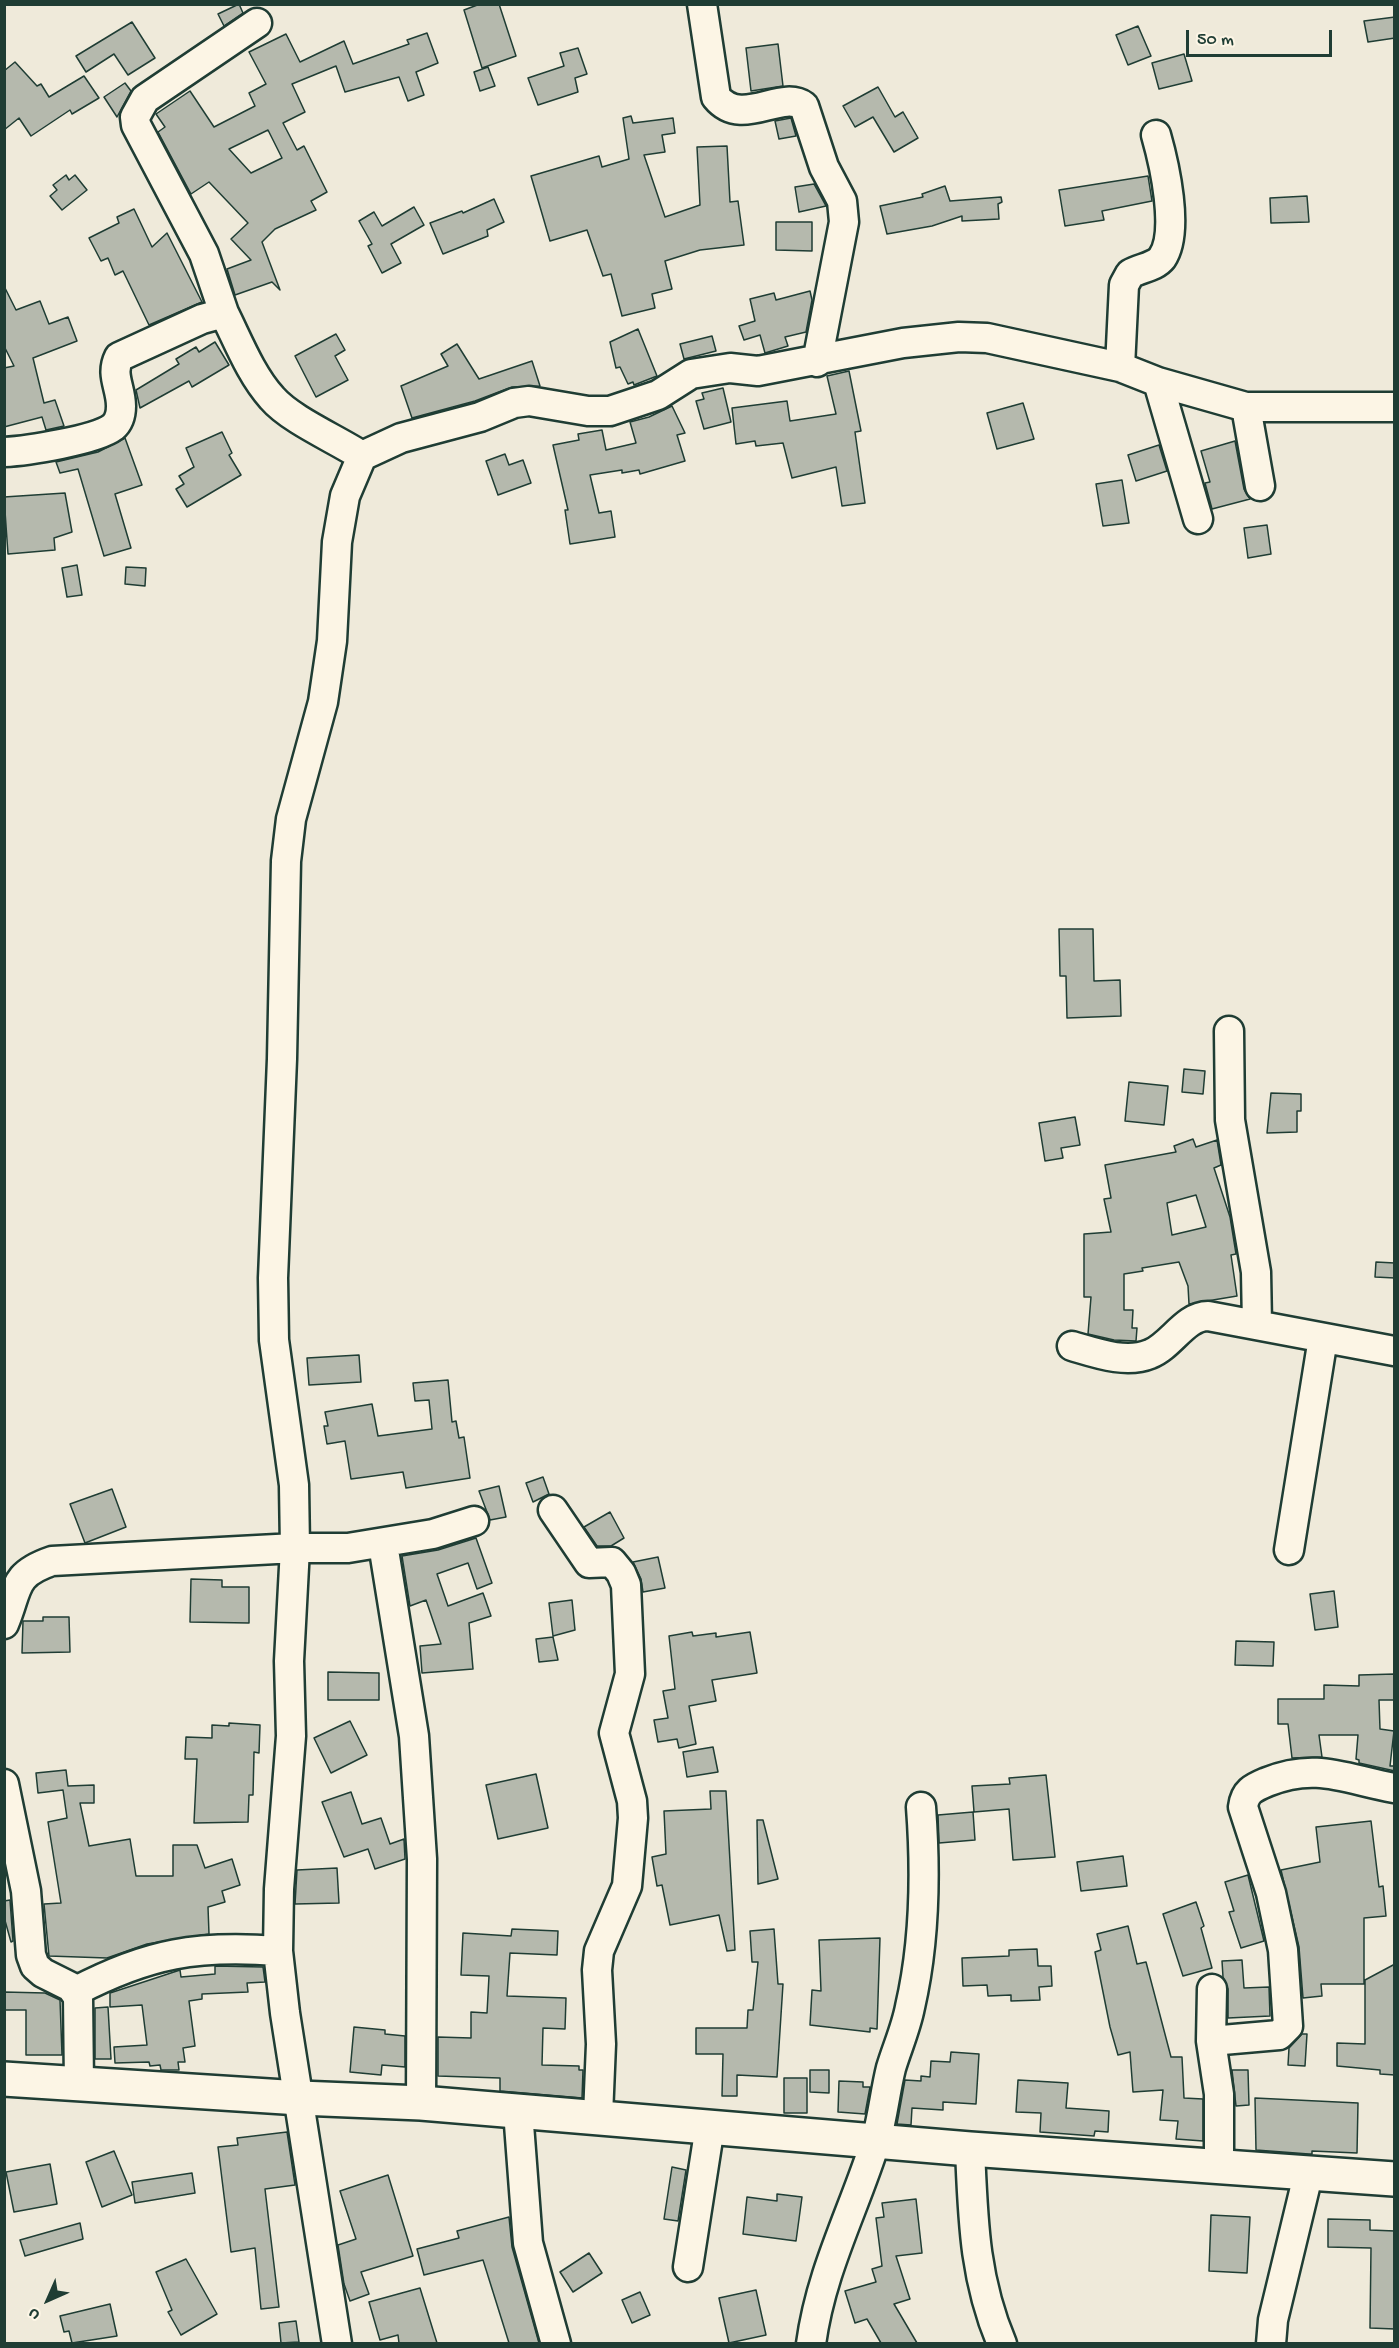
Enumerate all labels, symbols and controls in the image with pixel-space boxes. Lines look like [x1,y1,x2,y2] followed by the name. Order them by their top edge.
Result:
[1189,18,1334,56] scale bar
[1197,30,1234,51] text: 50 m
[18,2270,78,2330] north arrow
[25,2303,45,2323] text: U

